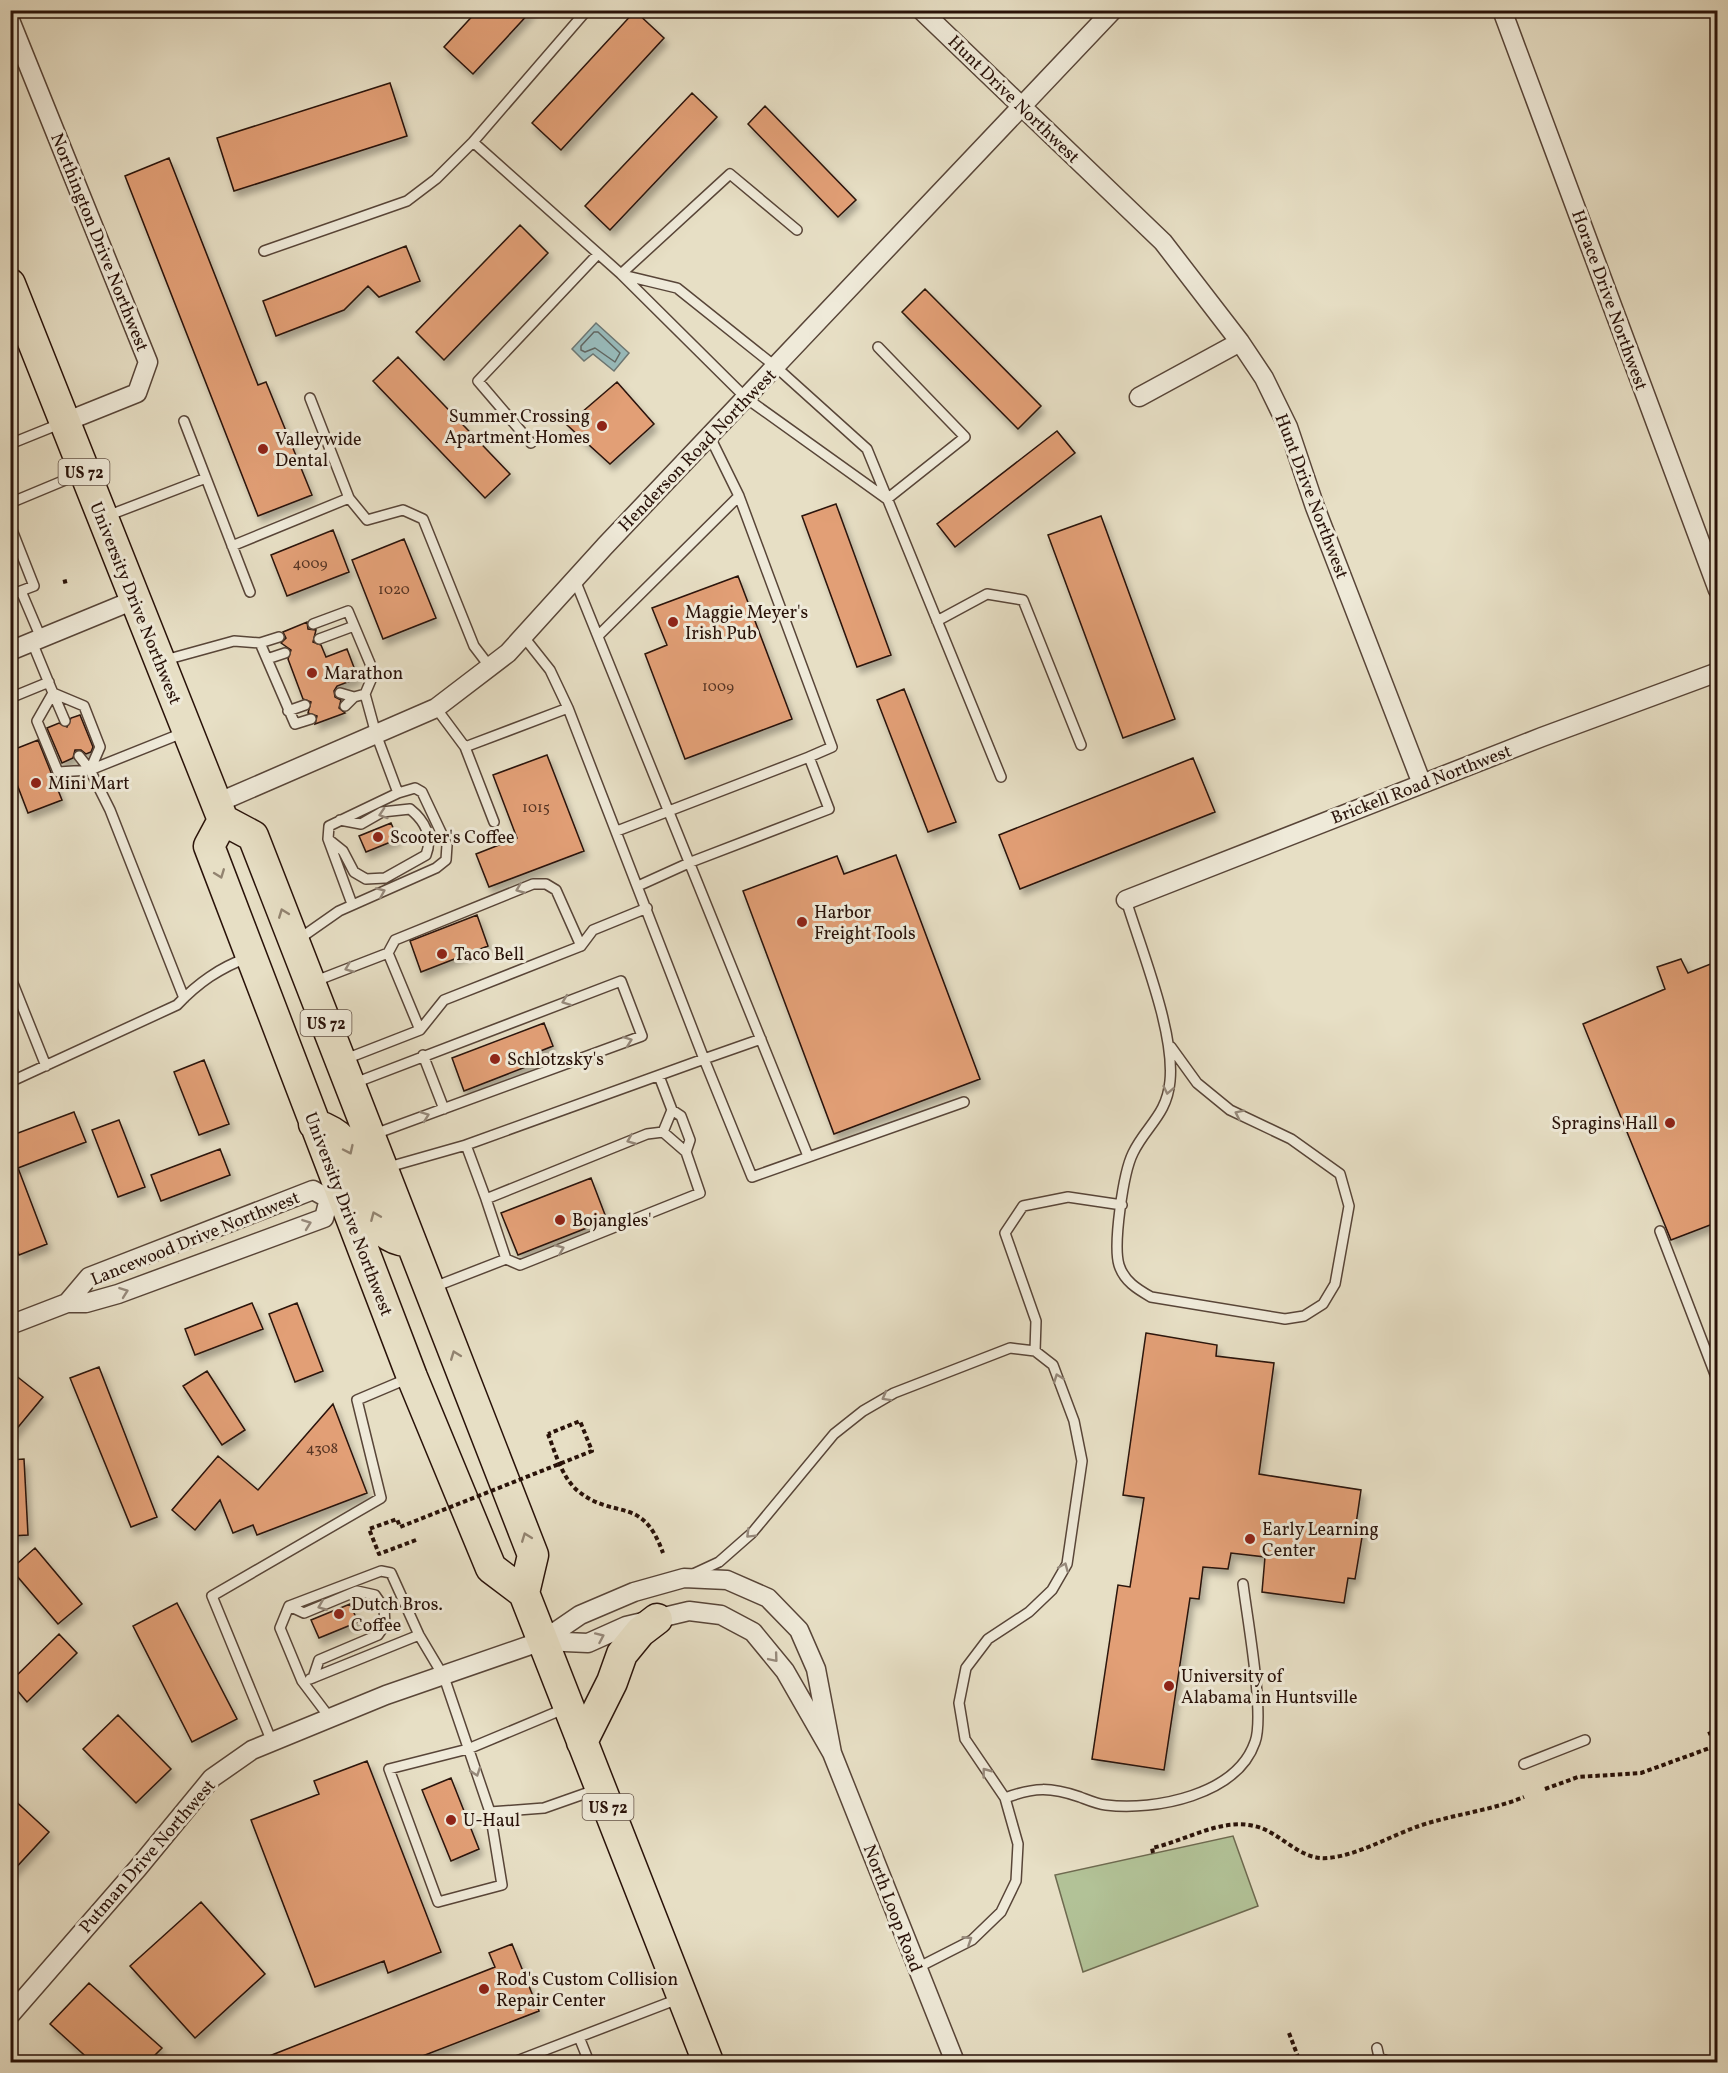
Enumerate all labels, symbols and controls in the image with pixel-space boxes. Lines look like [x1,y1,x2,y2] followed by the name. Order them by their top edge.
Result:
[941,30,1085,170] street label: Hunt Drive Northwest
[43,130,154,356] street label: Northington Drive Northwest
[1564,207,1653,394] street label: Horace Drive Northwest
[613,364,783,538] street label: Henderson Road Northwest
[444,405,590,451] place label: Summer Crossing Apartment Homes
[1268,410,1354,583] street label: Hunt Drive Northwest
[595,419,609,433] marker: Summer Crossing Apartment Homes
[275,428,362,474] place label: Valleywide Dental
[256,442,270,456] marker: Valleywide Dental
[58,459,110,485] road number: US 72
[82,498,187,709] street label: University Drive Northwest
[293,554,328,575] house number: 4009
[378,580,410,601] house number: 1020
[685,601,808,647] place label: Maggie Meyer's Irish Pub
[666,615,680,629] marker: Maggie Meyer's Irish Pub
[324,662,404,687] place label: Marathon
[305,666,319,680] marker: Marathon
[702,677,734,698] house number: 1009
[1328,739,1515,831] street label: Brickell Road Northwest
[48,772,130,797] place label: Mini Mart
[29,776,43,790] marker: Mini Mart
[522,798,550,819] house number: 1015
[378,807,389,819] one-way arrow
[390,826,515,851] place label: Scooter's Coffee
[371,830,385,844] marker: Scooter's Coffee
[212,868,225,878] one-way arrow
[515,882,526,894] one-way arrow
[375,887,386,899] one-way arrow
[814,901,916,947] place label: Harbor Freight Tools
[278,908,290,919] one-way arrow
[795,915,809,929] marker: Harbor Freight Tools
[454,943,524,968] place label: Taco Bell
[435,947,449,961] marker: Taco Bell
[345,961,356,973] one-way arrow
[562,994,572,1007] one-way arrow
[300,1010,352,1036] road number: US 72
[622,1036,632,1049] one-way arrow
[507,1048,604,1073] place label: Schlotzsky's
[488,1052,502,1066] marker: Schlotzsky's
[1163,1084,1176,1094] one-way arrow
[297,1109,398,1320] street label: University Drive Northwest
[419,1110,430,1123] one-way arrow
[1234,1110,1245,1121] one-way arrow
[1551,1112,1658,1137] place label: Spragins Hall
[1663,1116,1677,1130] marker: Spragins Hall
[626,1133,636,1146] one-way arrow
[342,1143,354,1154] one-way arrow
[87,1186,304,1293] street label: Lancewood Drive Northwest
[572,1209,652,1234] place label: Bojangles'
[370,1211,382,1222] one-way arrow
[553,1213,567,1227] marker: Bojangles'
[301,1218,312,1231] one-way arrow
[554,1244,565,1256] one-way arrow
[118,1286,129,1299] one-way arrow
[450,1351,463,1361] one-way arrow
[1053,1373,1065,1384] one-way arrow
[882,1390,892,1402] one-way arrow
[306,1439,338,1460] house number: 4308
[1262,1518,1379,1564] place label: Early Learning Center
[746,1527,757,1538] one-way arrow
[521,1532,533,1543] one-way arrow
[1243,1532,1257,1546] marker: Early Learning Center
[1057,1562,1069,1573] one-way arrow
[351,1593,443,1639] place label: Dutch Bros. Coffee
[317,1599,328,1611] one-way arrow
[332,1607,346,1621] marker: Dutch Bros. Coffee
[593,1633,604,1645] one-way arrow
[767,1651,778,1662] one-way arrow
[1181,1665,1357,1711] place label: University of Alabama in Huntsville
[1162,1679,1176,1693] marker: University of Alabama in Huntsville
[469,1766,482,1777] one-way arrow
[982,1768,993,1779] one-way arrow
[74,1775,222,1939] street label: Putman Drive Northwest
[582,1794,634,1820] road number: US 72
[463,1809,520,1834] place label: U-Haul
[444,1813,458,1827] marker: U-Haul
[856,1841,927,1976] street label: North Loop Road
[962,1936,972,1948] one-way arrow
[496,1968,678,2014] place label: Rod's Custom Collision Repair Center
[477,1982,491,1996] marker: Rod's Custom Collision Repair Center

